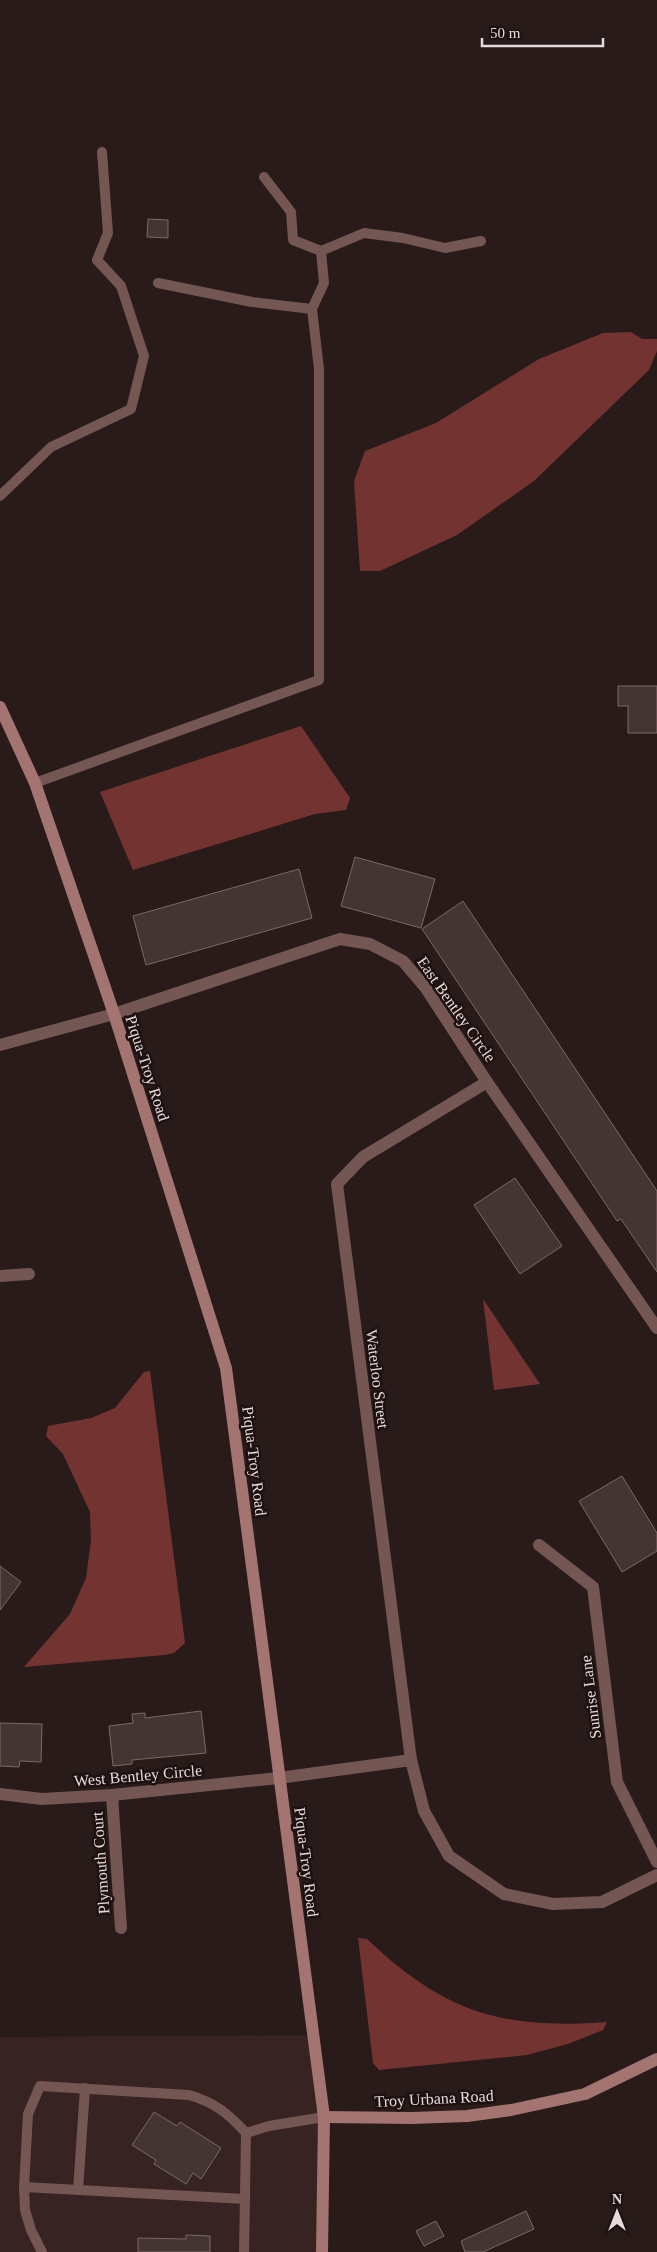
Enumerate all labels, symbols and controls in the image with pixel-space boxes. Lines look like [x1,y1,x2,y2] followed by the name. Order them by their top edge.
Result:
[482,15,603,47] scale bar
[490,25,521,41] text: 50 m
[413,953,499,1066] street label: East Bentley Circle
[121,1013,173,1123] street label: Piqua-Troy Road
[363,1329,392,1430] street label: Waterloo Street
[238,1405,270,1517] street label: Piqua-Troy Road
[577,1654,604,1740] street label: Sunrise Lane
[73,1761,203,1791] street label: West Bentley Circle
[290,1806,322,1918] street label: Piqua-Troy Road
[88,1811,114,1915] street label: Plymouth Court
[374,2087,494,2111] street label: Troy Urbana Road
[592,2187,642,2237] north arrow
[612,2192,622,2207] text: N

